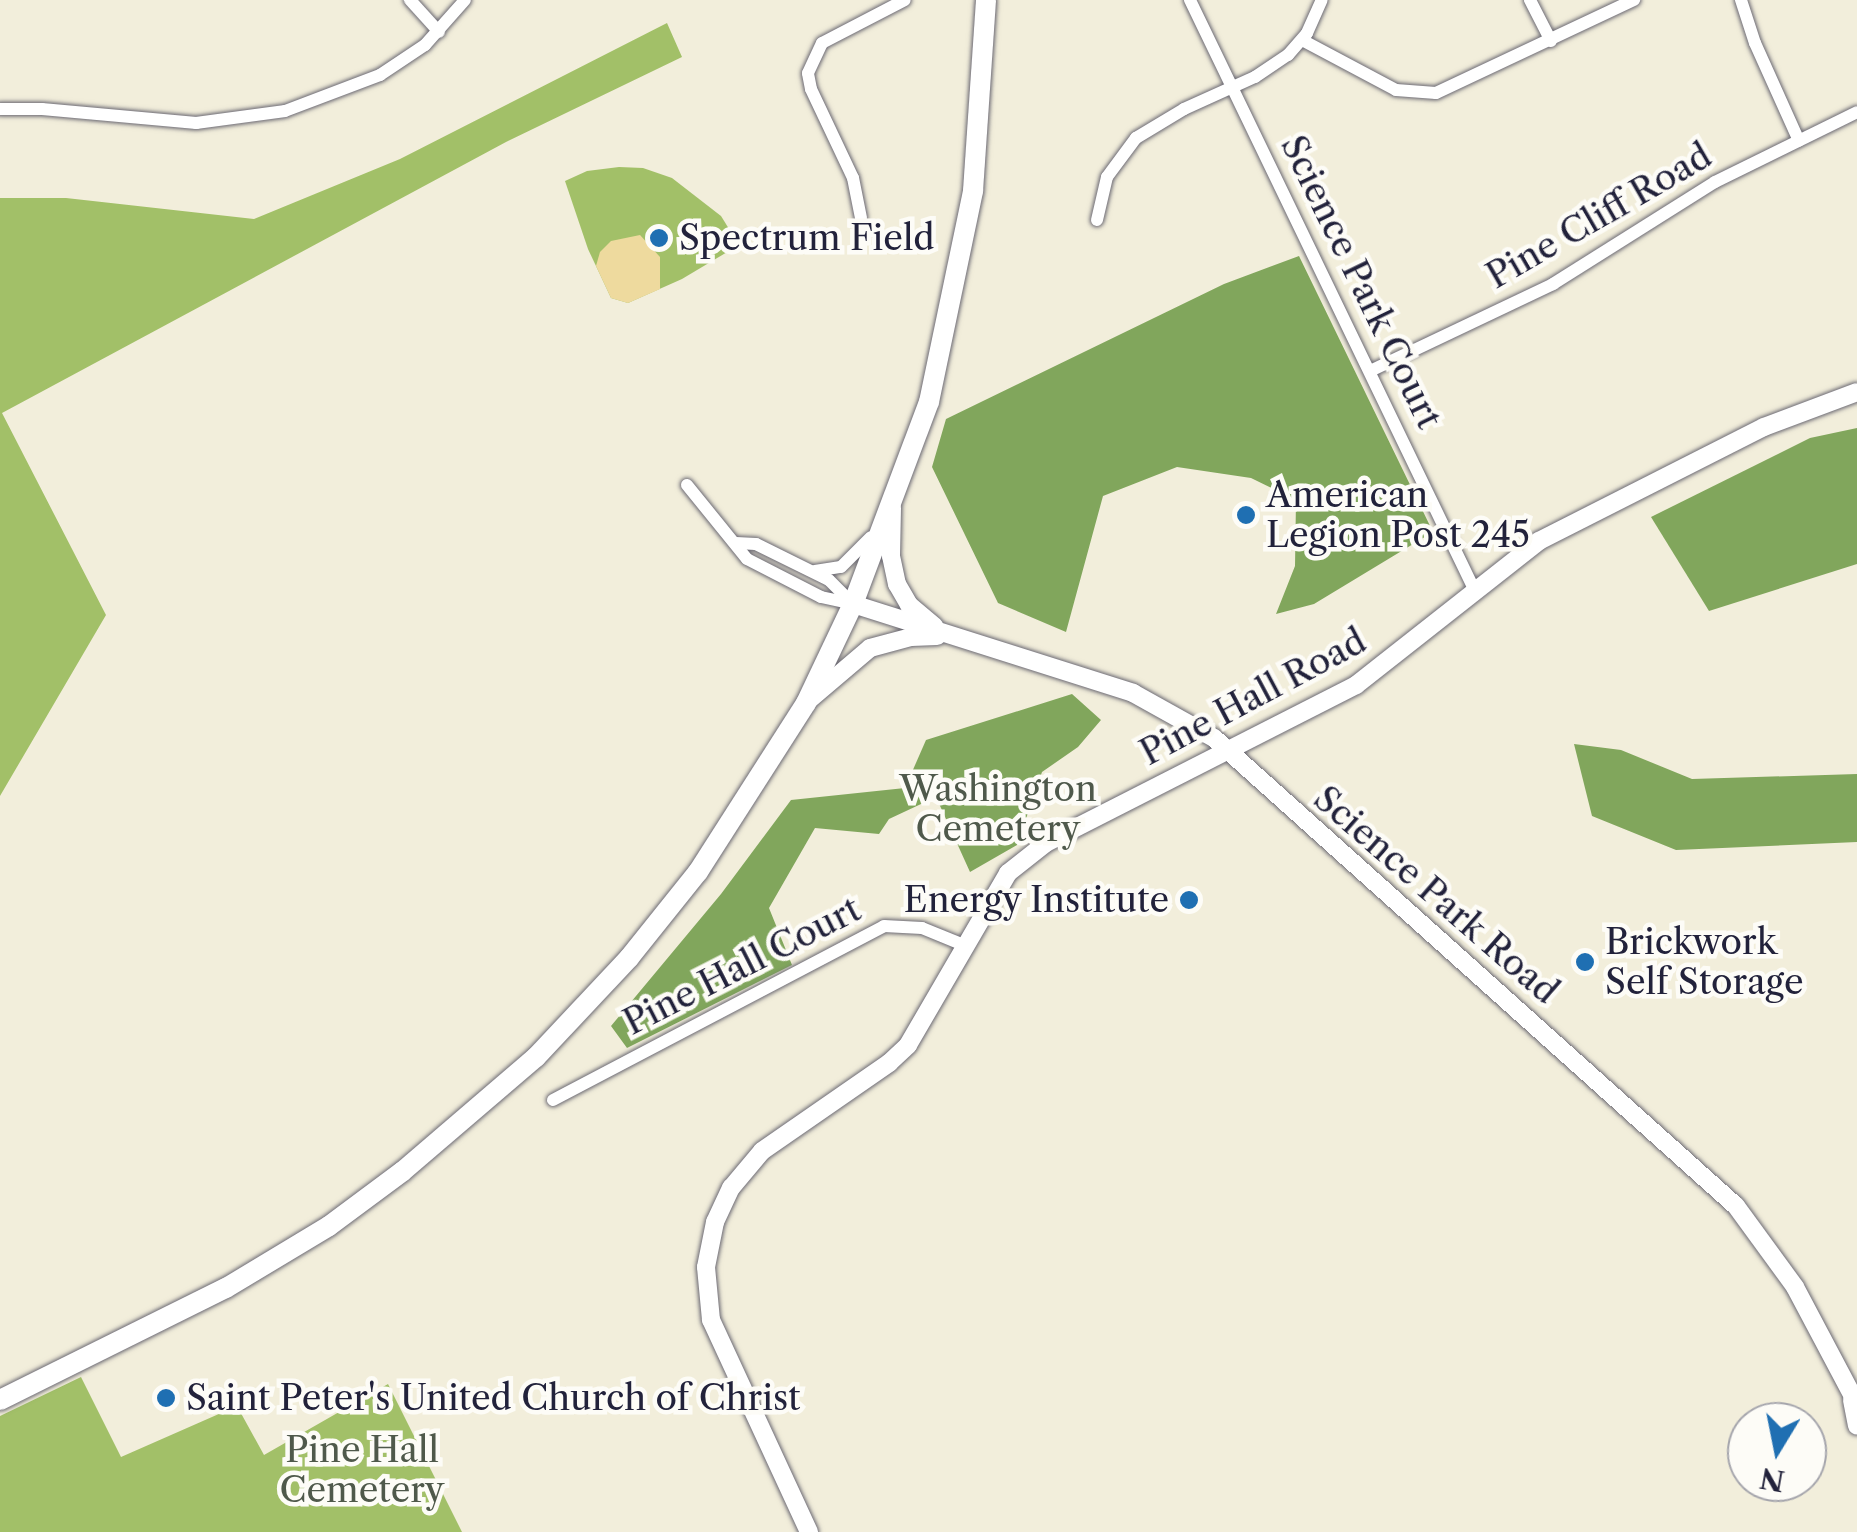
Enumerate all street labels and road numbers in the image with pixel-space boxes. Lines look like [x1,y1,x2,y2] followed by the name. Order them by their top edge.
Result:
[1272,128,1450,436] street label: Science Park Court
[1479,135,1719,297] street label: Pine Cliff Road
[1133,620,1373,774] street label: Pine Hall Road
[1305,777,1567,1013] street label: Science Park Road
[617,888,867,1044] street label: Pine Hall Court

